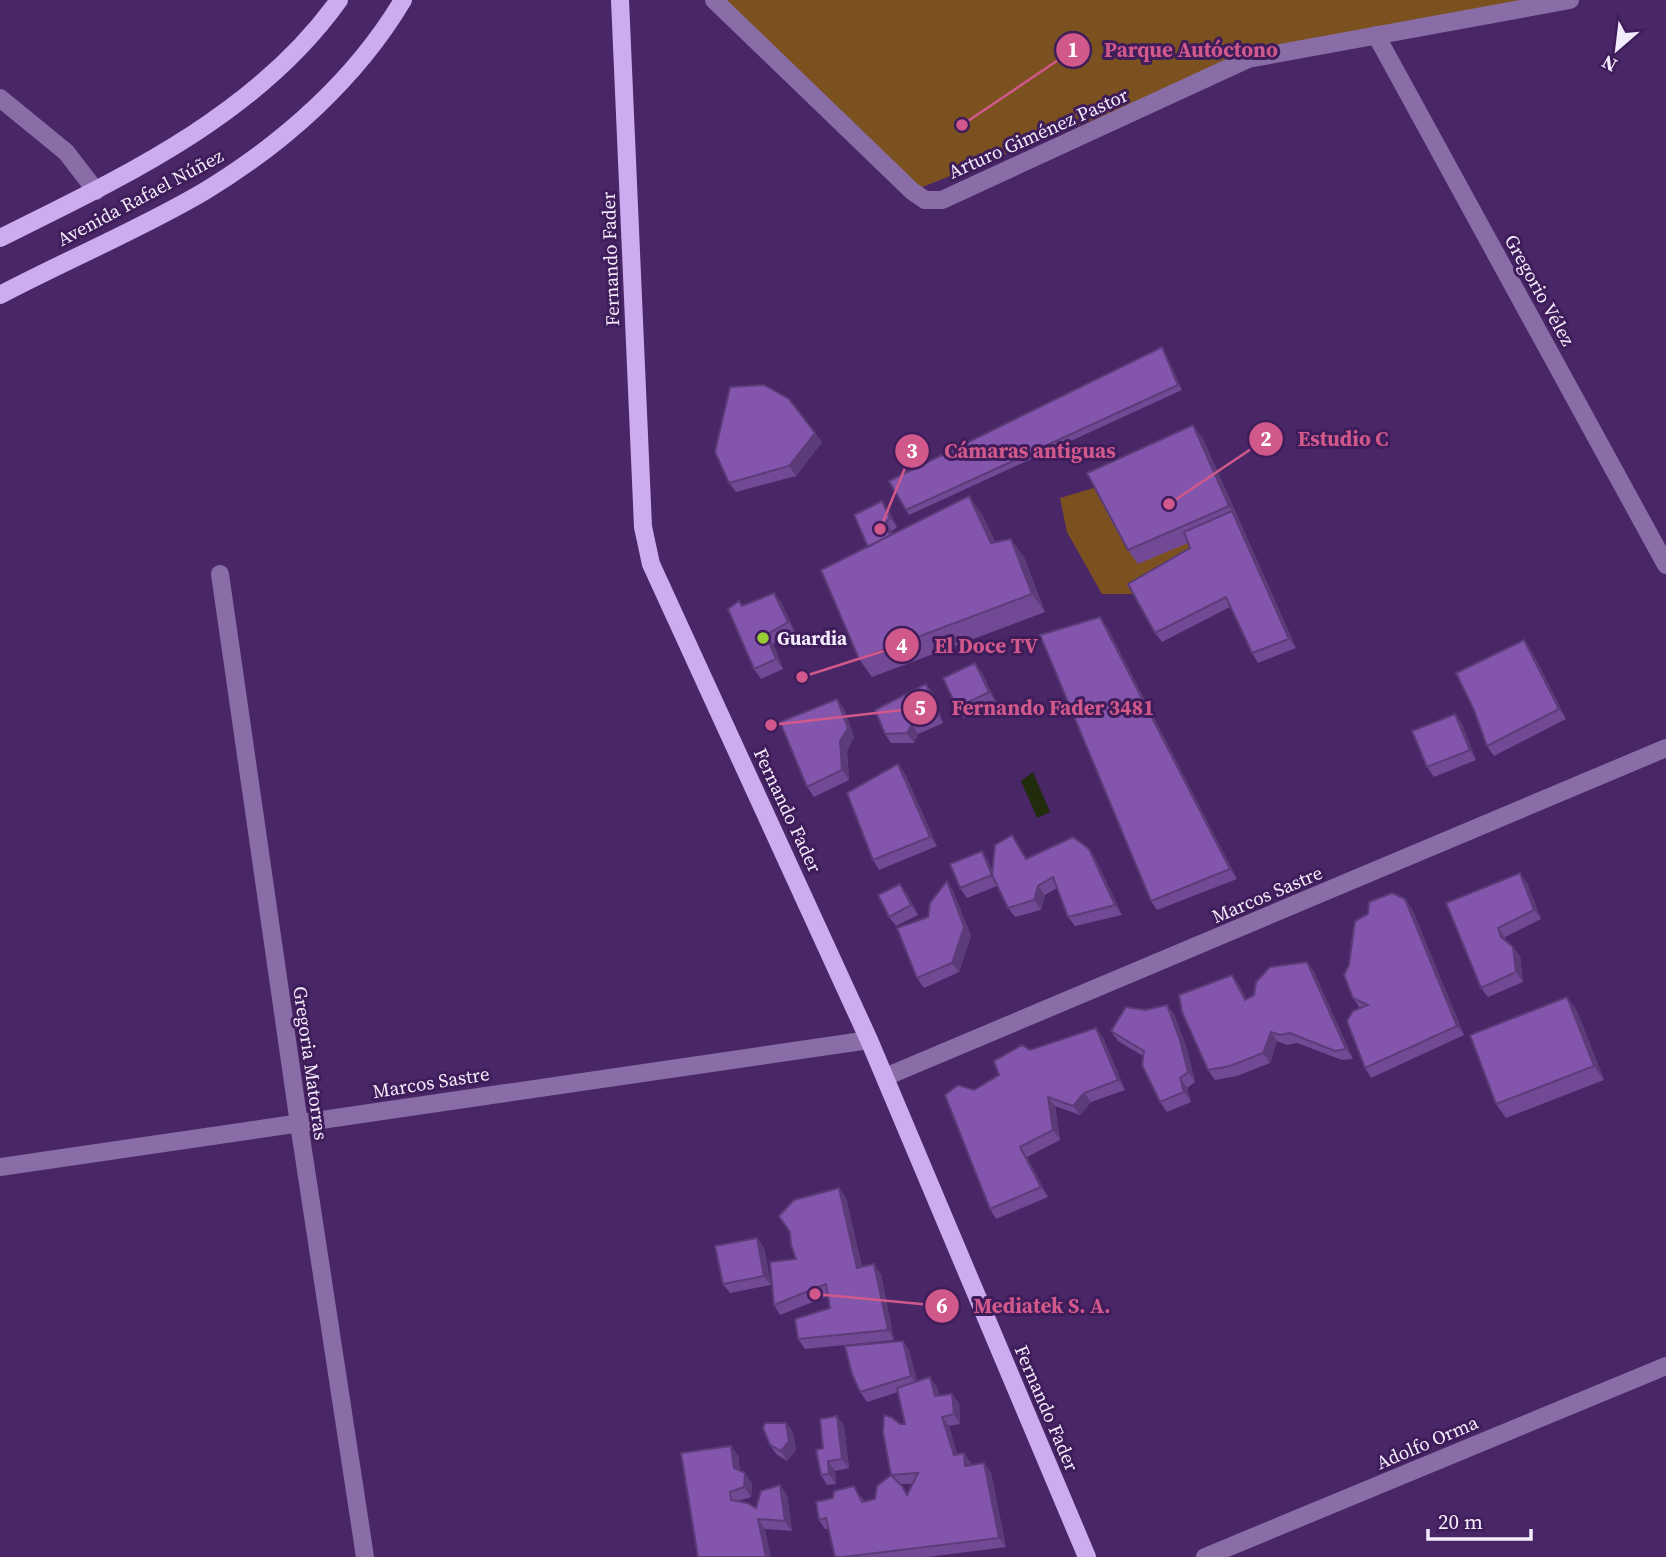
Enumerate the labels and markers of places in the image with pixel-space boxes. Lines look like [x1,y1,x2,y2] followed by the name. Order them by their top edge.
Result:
[1056,29,1292,71] callout: Parque Autóctono
[1249,418,1402,460] callout: Estudio C
[895,430,1129,472] callout: Cámaras antiguas
[885,624,1051,666] callout: El Doce TV
[777,625,848,651] place label: Guardia
[755,630,771,646] marker: Guardia
[902,687,1168,729] callout: Fernando Fader 3481
[924,1285,1124,1327] callout: Mediatek S. A.

